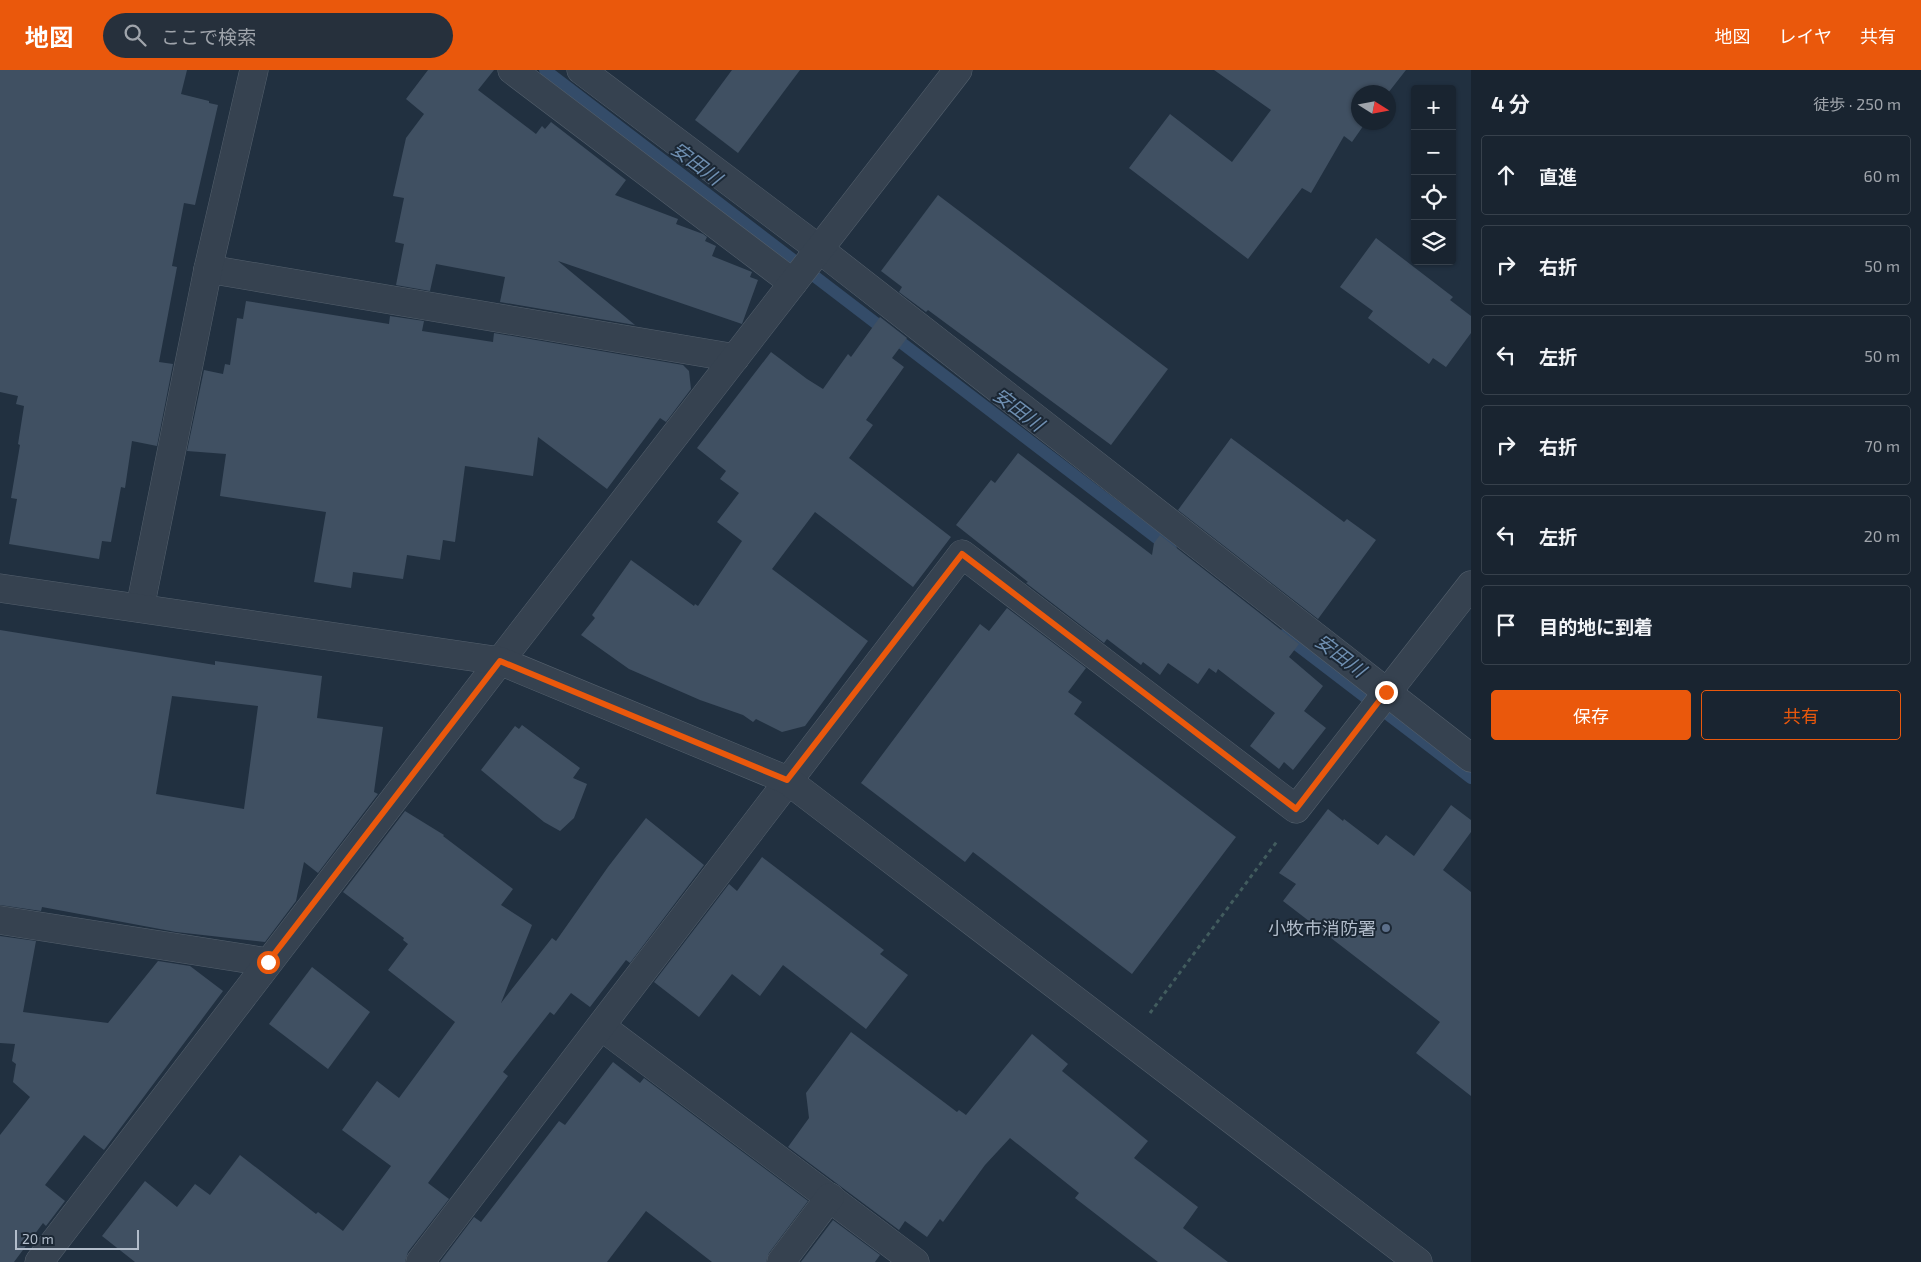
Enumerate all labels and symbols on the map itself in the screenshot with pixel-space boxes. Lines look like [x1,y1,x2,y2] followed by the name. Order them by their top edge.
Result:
[1351,85,1396,130] north arrow
[667,137,728,191] water label: 安田川
[989,383,1050,437] water label: 安田川
[1311,629,1372,683] water label: 安田川
[1375,681,1398,704] route end
[1268,917,1376,939] place label: 小牧市消防署
[1380,922,1392,934] marker: 小牧市消防署
[257,951,280,974] route start
[15,1227,139,1250] scale bar

